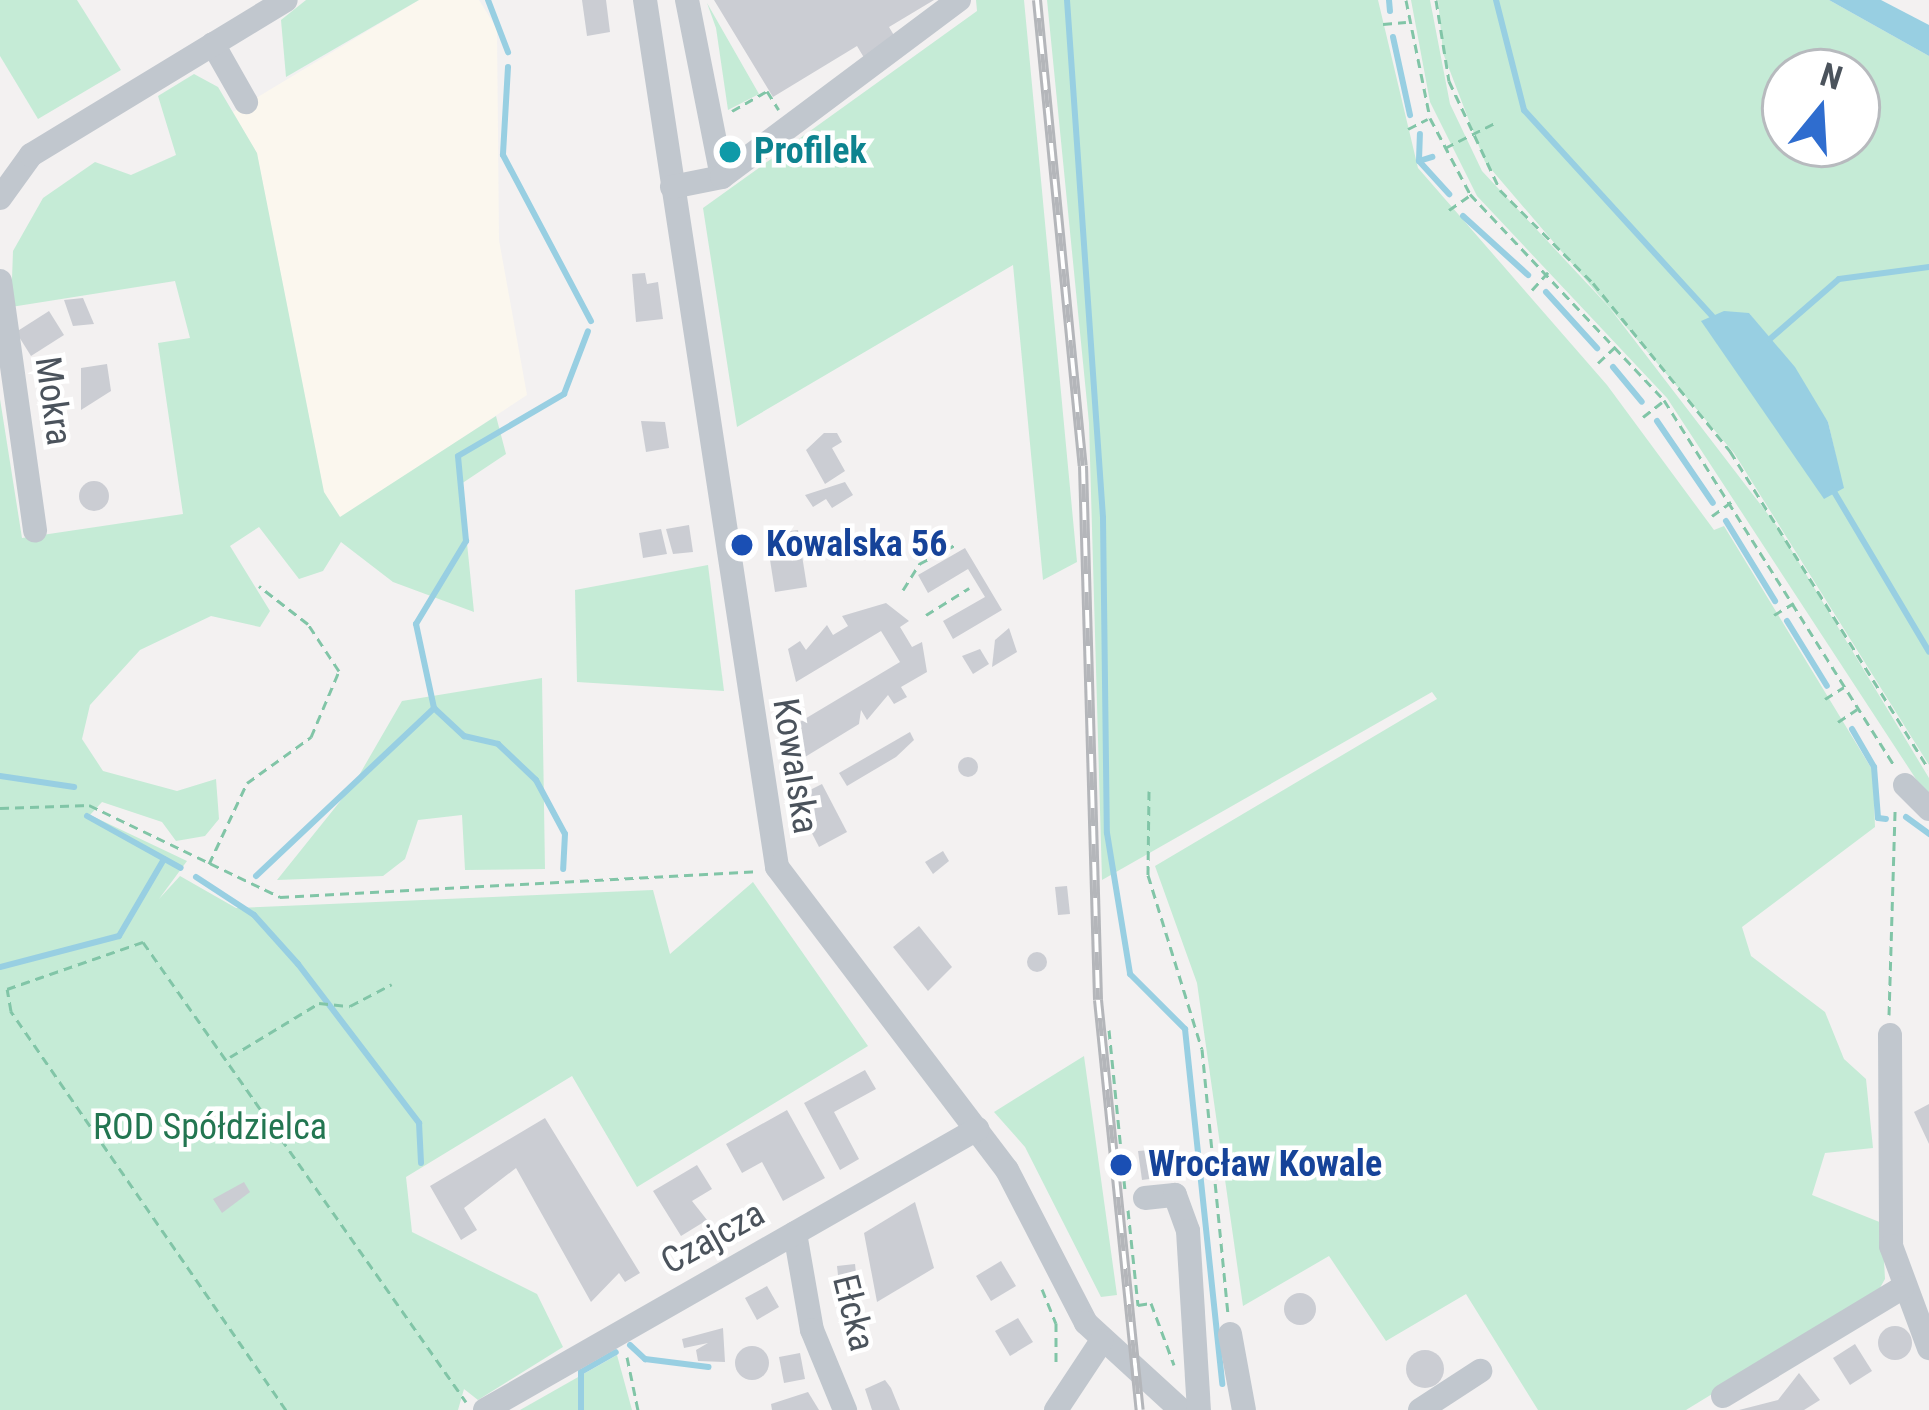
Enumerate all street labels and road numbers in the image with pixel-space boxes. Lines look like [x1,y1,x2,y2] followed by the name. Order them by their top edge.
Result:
[25,354,81,448] street label: Mokra
[763,695,827,837] street label: Kowalska
[654,1192,772,1284] street label: Czajcza
[823,1270,883,1356] street label: Ełcka

